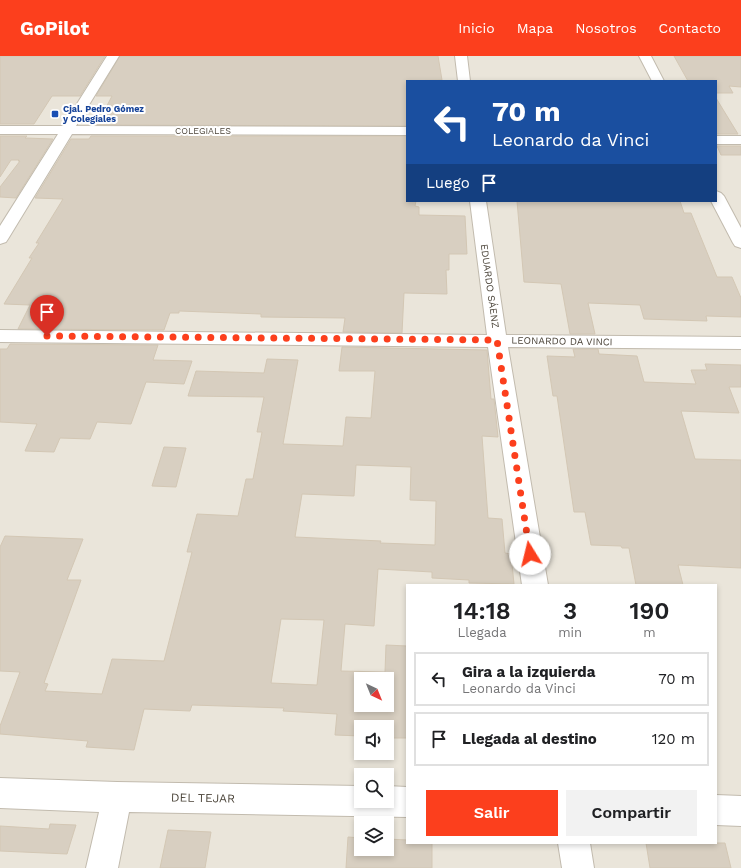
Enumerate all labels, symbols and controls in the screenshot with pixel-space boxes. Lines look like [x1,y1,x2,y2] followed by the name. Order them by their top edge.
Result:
[20,17,89,40] text: GoPilot
[458,20,495,36] text: Inicio
[517,20,553,36] text: Mapa
[575,20,637,36] text: Nosotros
[659,20,721,36] text: Contacto
[492,95,561,128] text: 70 m
[426,96,478,148] icon: left
[62,104,144,124] place label: Cjal. Pedro Gómez y Colegiales
[50,109,60,119] marker: Cjal. Pedro Gómez y Colegiales
[175,126,231,136] street label: COLEGIALES
[492,129,649,150] text: Leonardo da Vinci
[478,172,500,194] icon: arrive
[426,174,470,192] text: Luego
[479,243,501,329] street label: EDUARDO SÁENZ
[30,295,64,336] pin
[36,301,58,323] icon: arrive
[511,335,613,347] street label: LEONARDO DA VINCI
[509,533,551,575] position arrow
[453,597,511,625] text: 14:18
[563,597,577,625] text: 3
[629,597,670,625] text: 190
[458,625,507,640] text: Llegada
[558,625,582,640] text: min
[643,625,656,640] text: m
[462,663,595,681] text: Gira a la izquierda
[428,668,450,690] icon: left
[658,670,695,688] text: 70 m
[354,672,394,712] north arrow
[354,672,394,856] map controls
[462,681,576,696] text: Leonardo da Vinci
[354,720,394,760] button: sound
[428,728,450,750] icon: arrive
[462,730,597,748] text: Llegada al destino
[652,730,695,748] text: 120 m
[354,768,394,808] button: search
[171,790,235,806] street label: DEL TEJAR
[426,790,558,836] button: Salir
[566,790,697,836] button: Compartir
[354,816,394,856] button: layers

